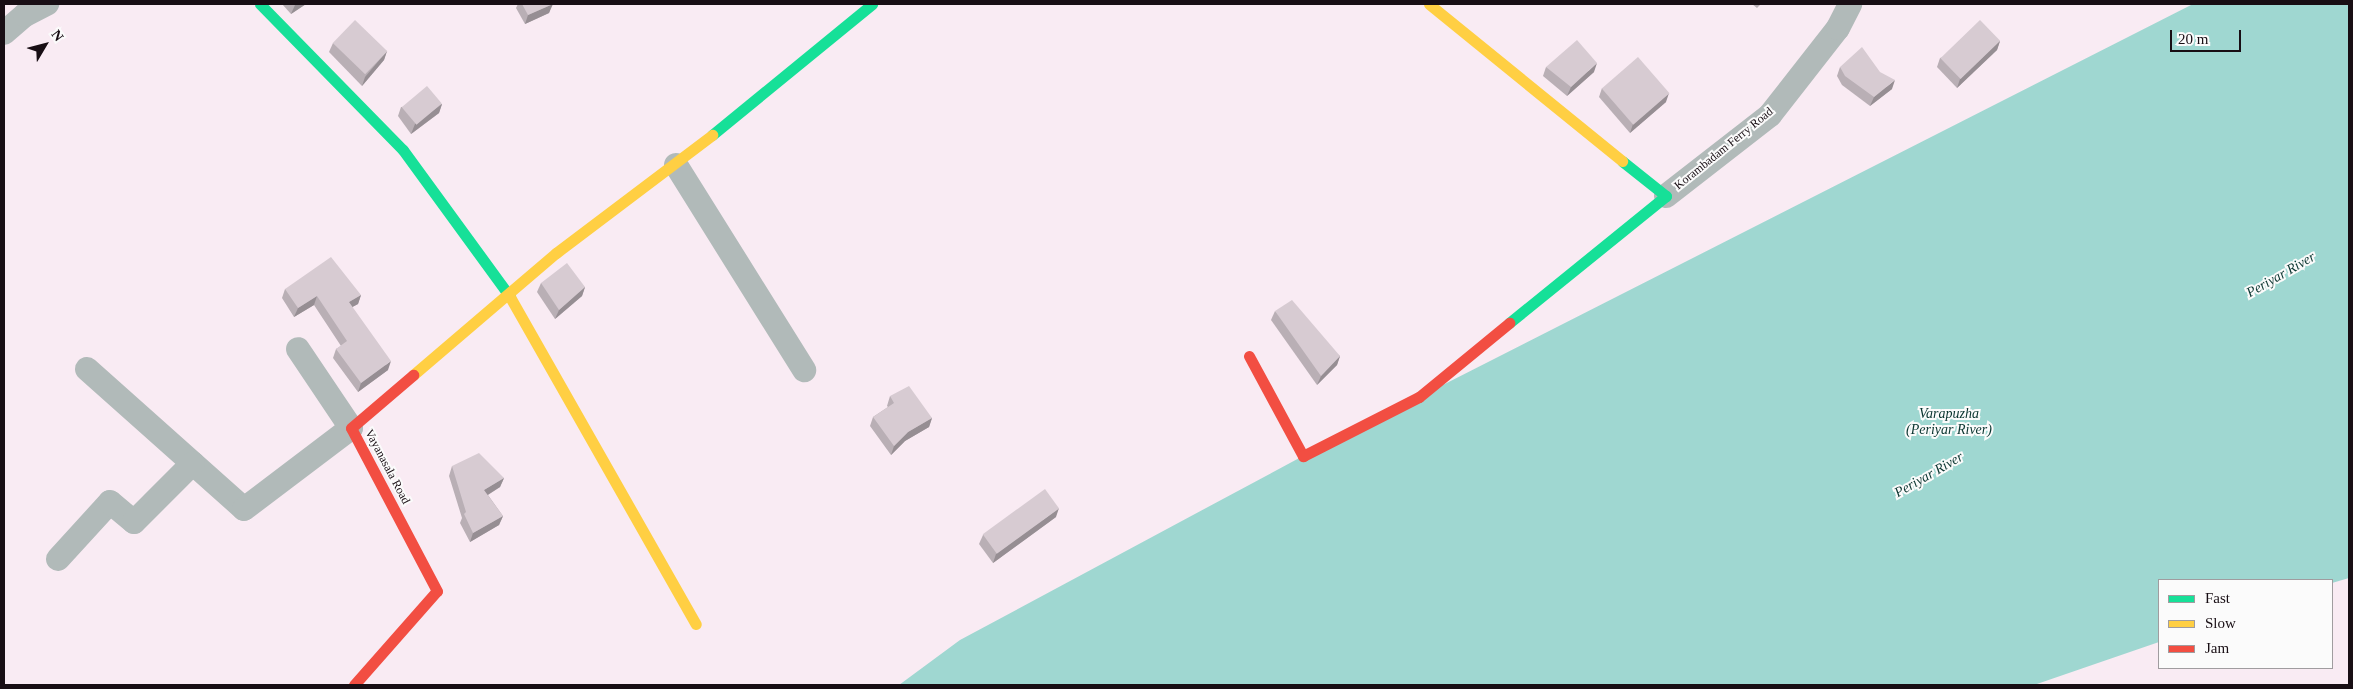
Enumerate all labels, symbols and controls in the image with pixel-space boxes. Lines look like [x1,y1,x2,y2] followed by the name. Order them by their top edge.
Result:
[20,20,70,70] north arrow
[2173,20,2244,52] scale bar
[48,27,66,44] text: N
[2178,31,2208,47] text: 20 m
[1672,105,1776,193] street label: Korambadam Ferry Road
[2244,249,2318,301] water label: Periyar River
[1906,406,1992,438] water label: Varapuzha (Periyar River)
[361,427,413,507] street label: Vayanasala Road
[1892,449,1966,501] water label: Periyar River
[2158,579,2333,669] legend
[2205,590,2230,606] text: Fast
[2205,615,2236,631] text: Slow
[2205,640,2229,656] text: Jam

